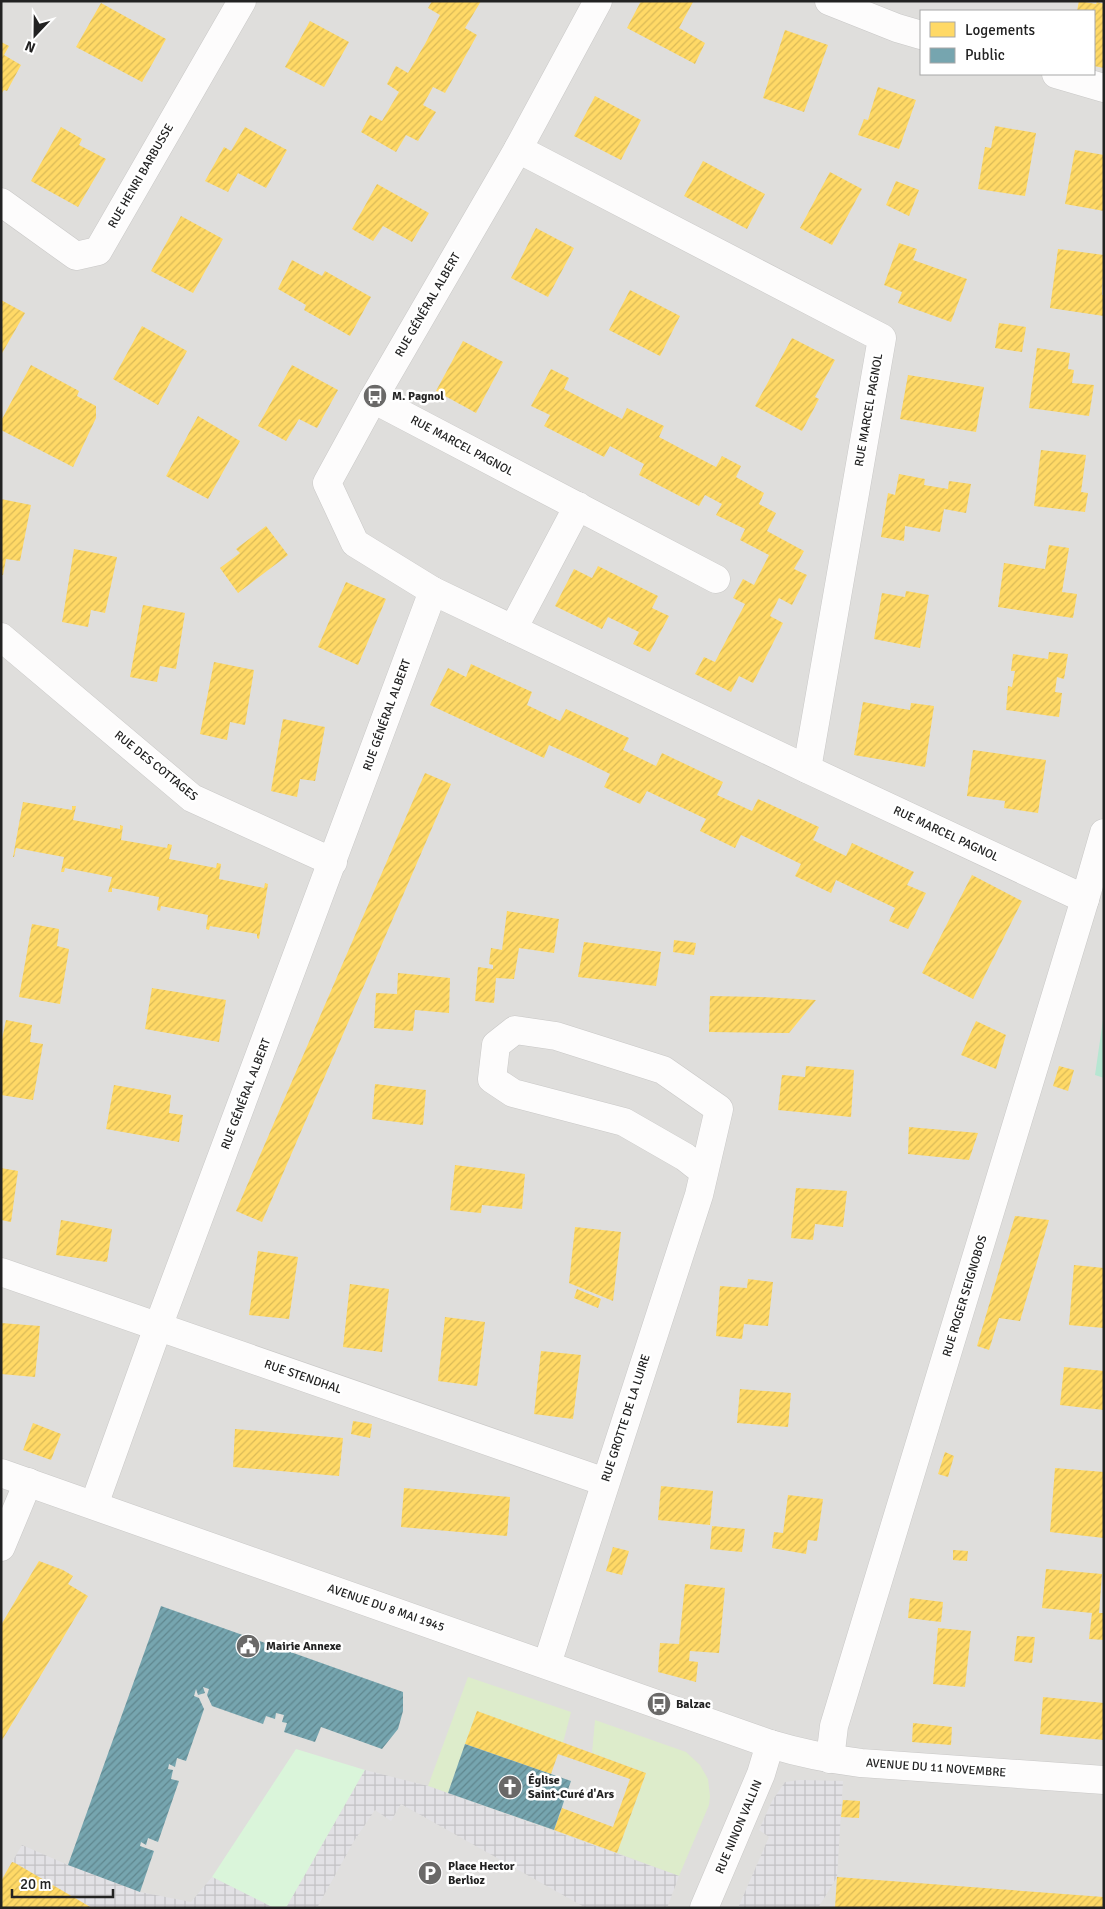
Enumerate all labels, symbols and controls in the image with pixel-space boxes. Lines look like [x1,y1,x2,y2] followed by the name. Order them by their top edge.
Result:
[10,10,60,60] north arrow
[920,10,1095,75] legend
[965,21,1036,39] text: Logements
[23,37,38,56] text: N
[965,46,1005,64] text: Public
[105,121,177,231] street label: RUE HENRI BARBUSSE
[392,250,464,360] street label: RUE GÉNÉRAL ALBERT
[852,352,886,468] street label: RUE MARCEL PAGNOL
[362,383,388,409] bus stop icon: M. Pagnol
[392,389,444,404] place label: M. Pagnol
[408,412,516,480] street label: RUE MARCEL PAGNOL
[360,657,414,773] street label: RUE GÉNÉRAL ALBERT
[111,728,201,804] street label: RUE DES COTTAGES
[891,803,1001,865] street label: RUE MARCEL PAGNOL
[218,1036,274,1152] street label: RUE GÉNÉRAL ALBERT
[939,1233,991,1359] street label: RUE ROGER SEIGNOBOS
[598,1352,654,1484] street label: RUE GROTTE DE LA LUIRE
[262,1357,344,1397] street label: RUE STENDHAL
[326,1581,446,1635] street label: AVENUE DU 8 MAI 1945
[235,1633,261,1659] public building icon: Mairie Annexe
[266,1639,341,1654] place label: Mairie Annexe
[646,1691,672,1717] bus stop icon: Balzac
[676,1697,711,1712] place label: Balzac
[865,1756,1007,1780] street label: AVENUE DU 11 NOVEMBRE
[528,1773,615,1802] place label: Église Saint-Curé d'Ars
[497,1774,523,1800] church icon: Église Saint-Curé d'Ars
[712,1778,766,1876] street label: RUE NINON VALLIN
[448,1859,515,1888] place label: Place Hector Berlioz
[417,1860,443,1886] parking icon: Place Hector Berlioz
[12,1866,114,1898] scale bar
[20,1875,51,1893] text: 20 m

